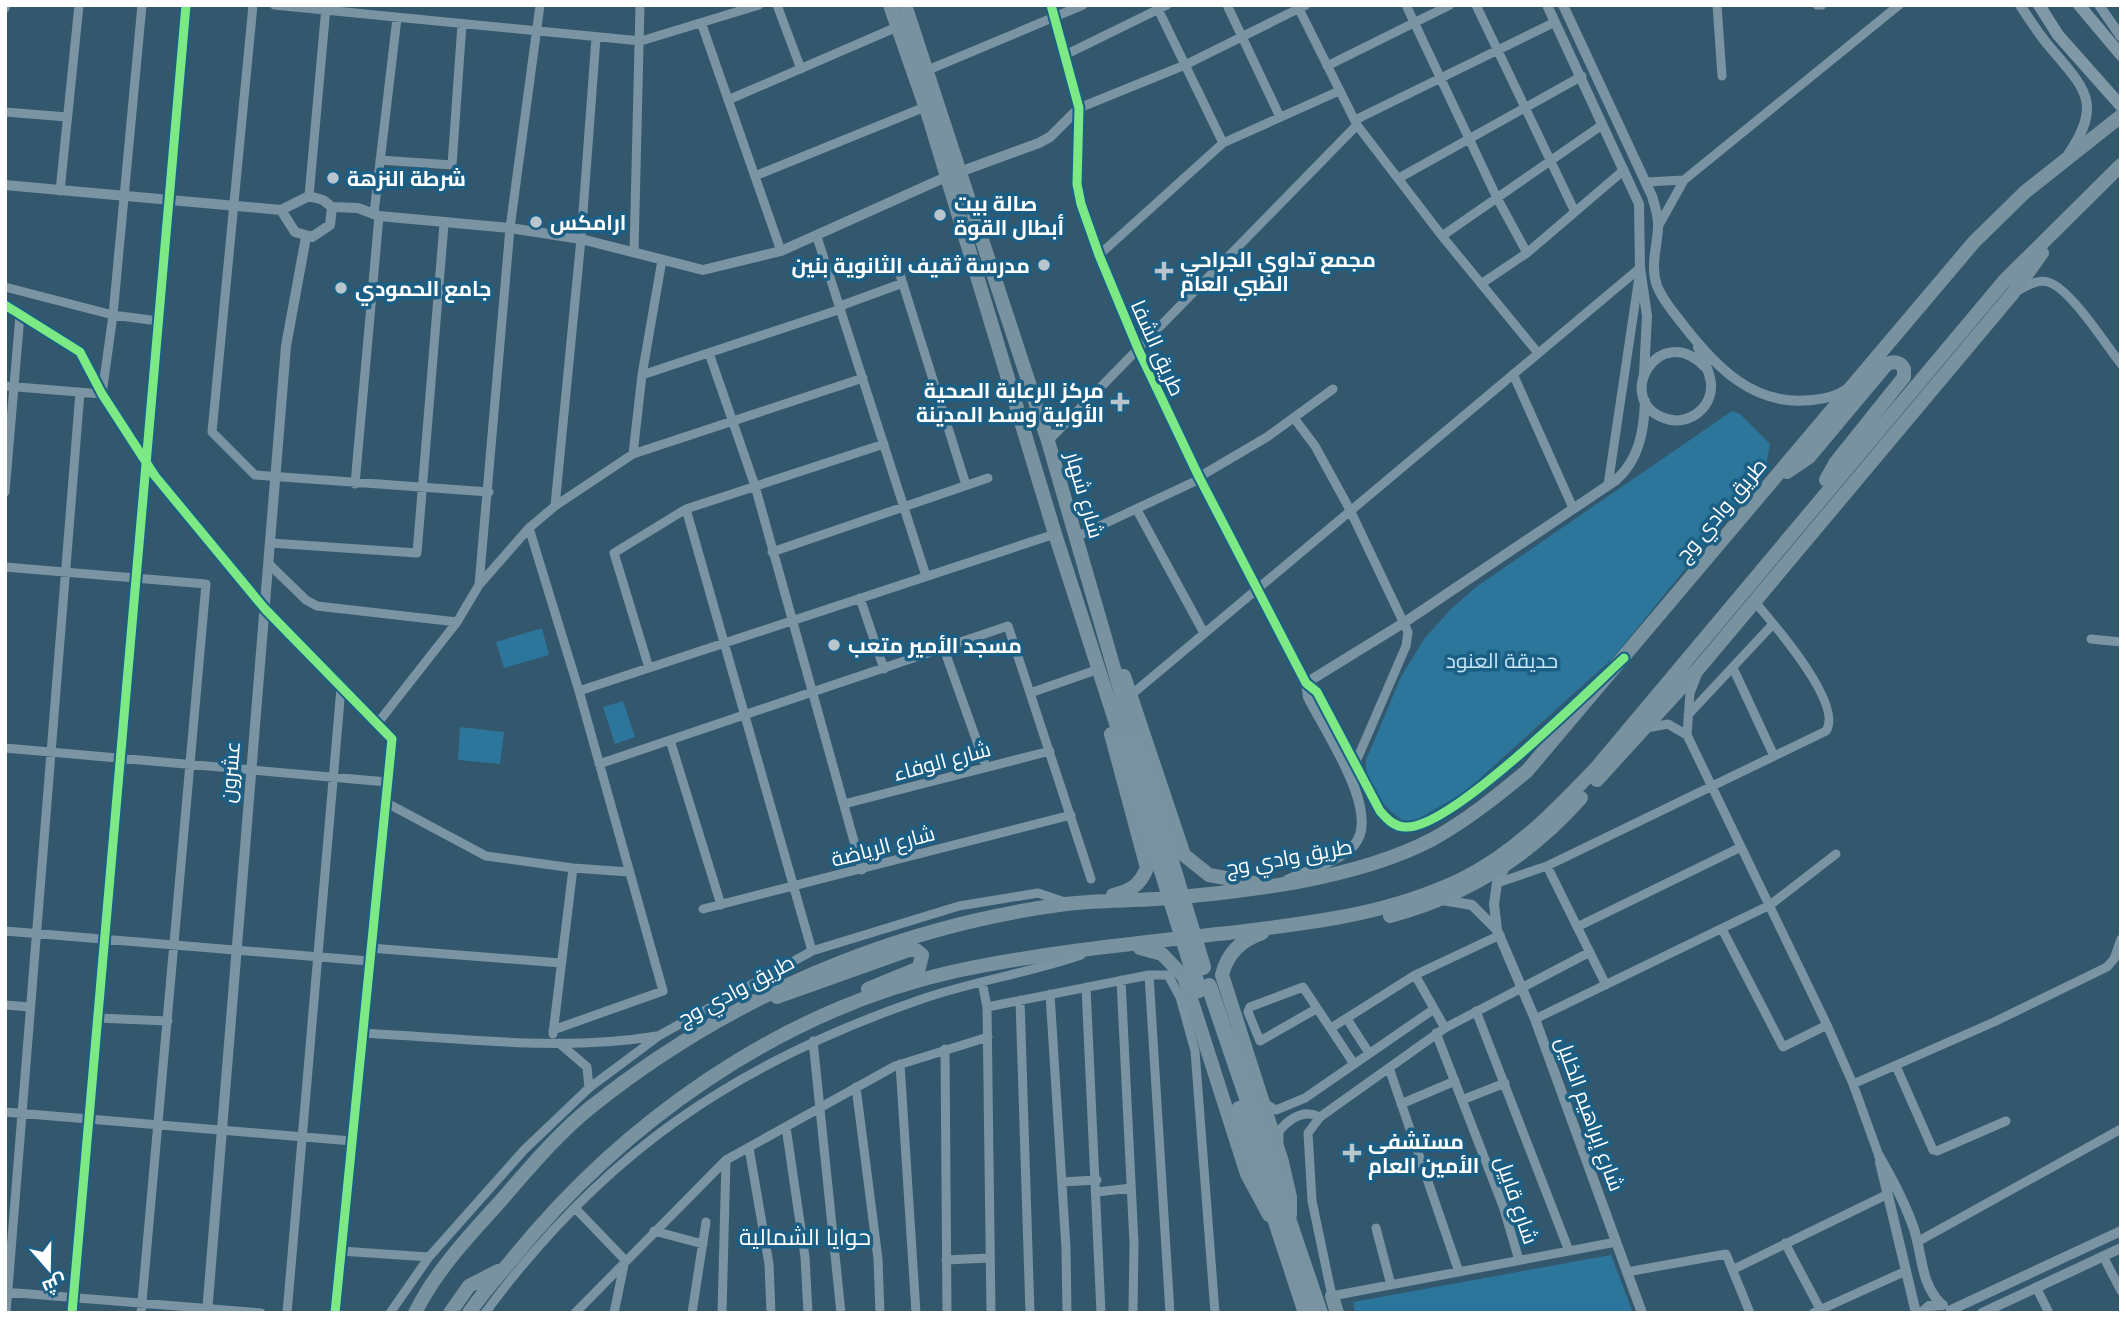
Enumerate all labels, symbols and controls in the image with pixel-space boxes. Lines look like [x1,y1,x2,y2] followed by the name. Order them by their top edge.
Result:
[347,166,466,191] place label: شرطة النزهة
[325,170,341,186] marker: شرطة النزهة
[954,191,1064,241] place label: صالة بيت أبطال القوة
[932,207,948,223] marker: صالة بيت أبطال القوة
[550,210,626,235] place label: ارامكس
[528,214,544,230] marker: ارامكس
[1180,247,1376,301] place label: مجمع تداوي الجراحي الطبي العام
[791,253,1030,279] place label: مدرسة ثقيف الثانوية بنين
[1036,257,1052,273] marker: مدرسة ثقيف الثانوية بنين
[1154,261,1174,281] marker: مجمع تداوي الجراحي الطبي العام
[355,276,491,306] place label: جامع الحمودي
[333,280,349,296] marker: جامع الحمودي
[1125,296,1190,400] street label: طريق الشفا
[916,378,1104,428] place label: مركز الرعاية الصحية الأولية وسط المدينة
[1110,392,1130,412] marker: مركز الرعاية الصحية الأولية وسط المدينة
[1059,448,1109,542] street label: شارع شهار
[1670,453,1775,570] street label: طريق وادي وج
[848,633,1022,658] place label: مسجد الأمير متعب
[826,637,842,653] marker: مسجد الأمير متعب
[1446,648,1558,673] park label: حديقة العنود
[891,736,994,788] street label: شارع الوفاء
[215,740,246,804] street label: عشرون
[828,820,938,874] street label: شارع الرياضة
[1224,834,1355,884] street label: طريق وادي وج
[674,949,800,1035] street label: طريق وادي وج
[1549,1033,1630,1195] street label: شارع إبراهيم الخليل
[1368,1129,1479,1180] place label: مستشفى الأمين العام
[1342,1143,1362,1163] marker: مستشفى الأمين العام
[1488,1153,1544,1248] street label: شارع قابيل
[739,1223,871,1251] district label: حوايا الشمالية
[14,1234,84,1304] north arrow
[39,1270,70,1299] text: ش

